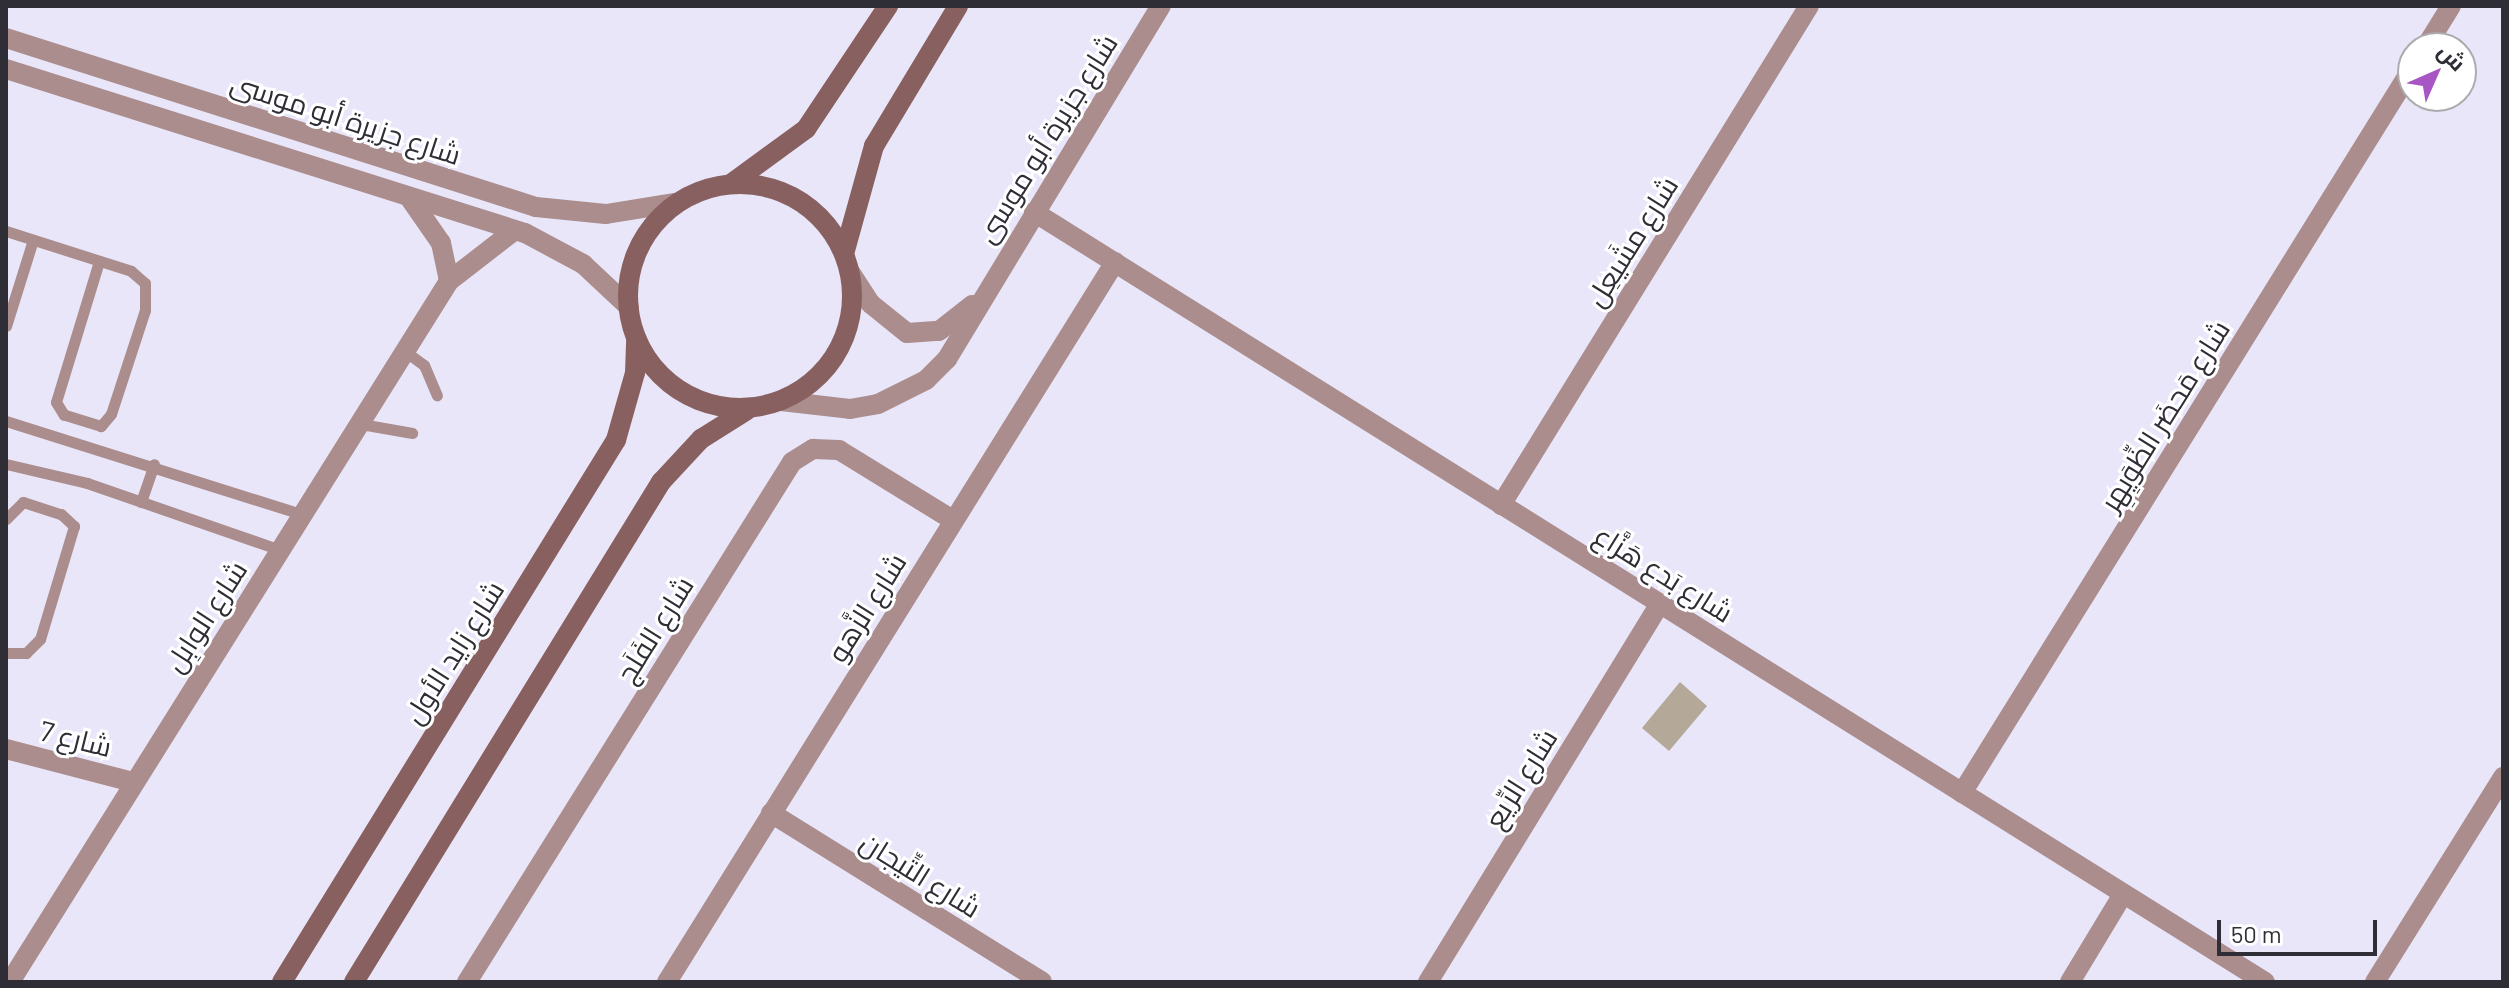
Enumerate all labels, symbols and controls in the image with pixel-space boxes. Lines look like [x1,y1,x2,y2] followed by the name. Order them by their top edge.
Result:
[968,27,1124,249] street label: شارع جزيرة أبو موسى
[2397,32,2477,112] north arrow
[2433,37,2472,76] text: ش
[227,65,465,171] street label: شارع جزيرة أبو موسى
[1578,170,1684,312] street label: شارع مشَيعِل
[2092,314,2236,516] street label: شارع مَحضَر الظِّوَيِهِر
[1589,517,1739,629] street label: شارع بَدع هَزَّاع
[819,546,913,668] street label: شارع الزَّهو
[157,554,253,678] street label: شارع الوابِل
[608,570,700,688] street label: شارع الفَلَج
[396,574,510,730] street label: شارع زايد الأول
[36,713,116,763] street label: شارع 7
[1476,722,1564,834] street label: شارع الرِّيع
[855,824,987,924] street label: شارع التِّيجان
[2221,904,2381,954] scale bar
[2231,919,2282,948] text: 50 m

